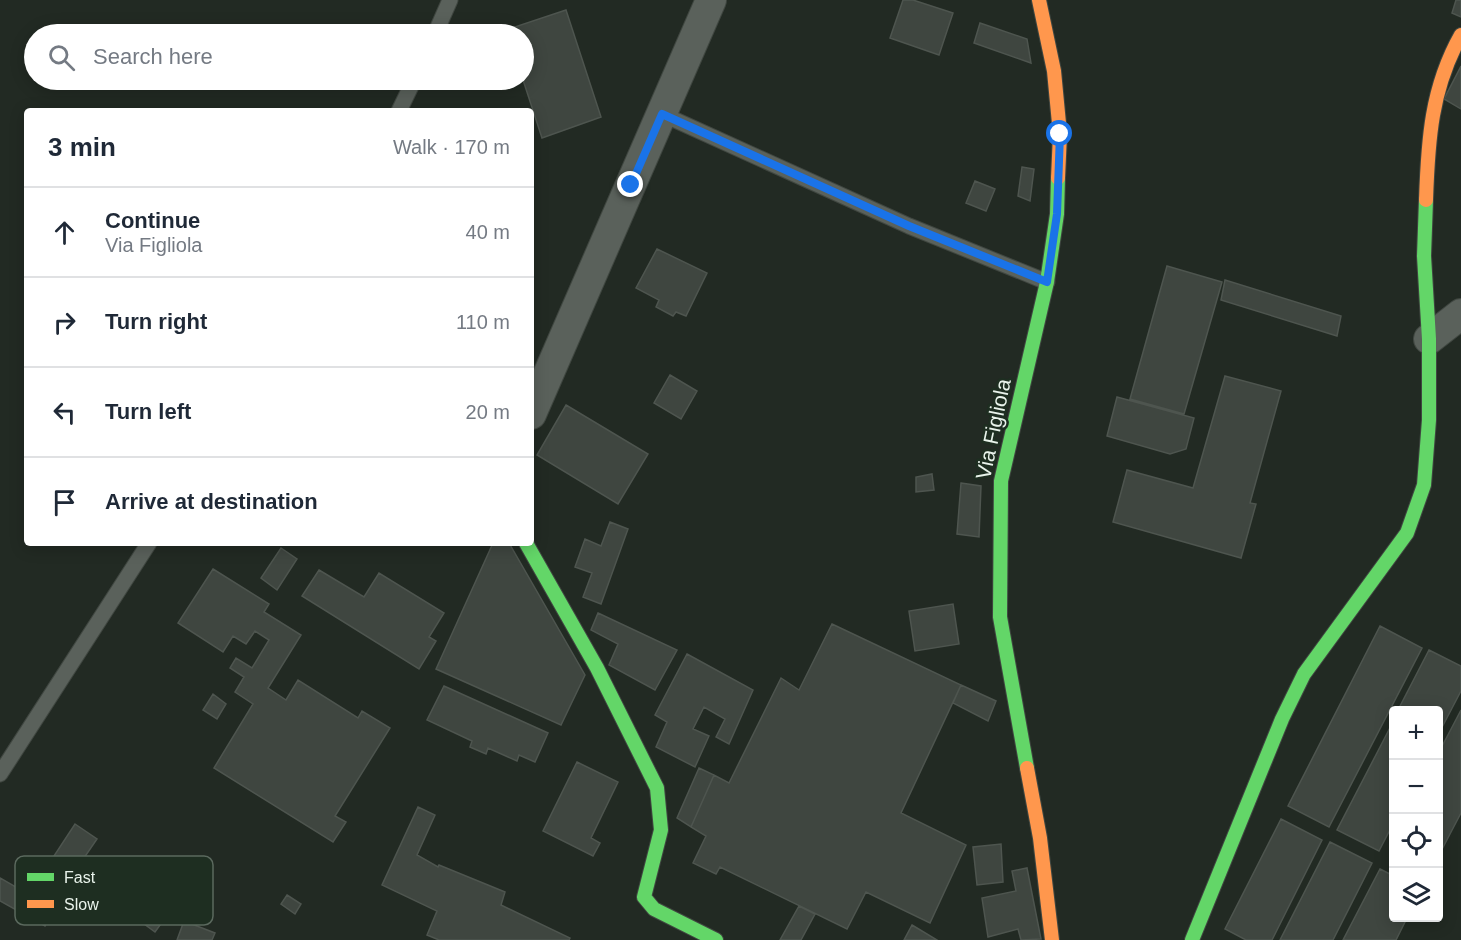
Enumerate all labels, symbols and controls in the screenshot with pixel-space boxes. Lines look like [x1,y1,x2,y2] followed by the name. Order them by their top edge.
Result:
[24,24,534,90] search box
[45,41,78,74] icon: search
[93,44,213,69] text: Search here
[1046,120,1072,146] route start
[48,132,116,162] text: 3 min
[393,136,510,158] text: Walk · 170 m
[617,171,643,197] route end
[105,208,200,233] text: Continue
[48,216,81,249] icon: ahead
[466,221,510,243] text: 40 m
[105,234,202,256] text: Via Figliola
[48,306,81,339] icon: right
[105,309,207,334] text: Turn right
[456,311,510,333] text: 110 m
[971,376,1015,481] street label: Via Figliola
[48,396,81,429] icon: left
[105,399,191,424] text: Turn left
[466,401,510,423] text: 20 m
[48,486,81,519] icon: arrive
[105,489,318,514] text: Arrive at destination
[1389,706,1443,922] map controls
[1389,706,1443,760] button: +
[1389,760,1443,814] button: −
[1389,814,1443,868] button: locate
[15,856,213,925] legend
[1389,868,1443,922] button: layers
[64,869,96,886] text: Fast
[64,896,99,913] text: Slow

